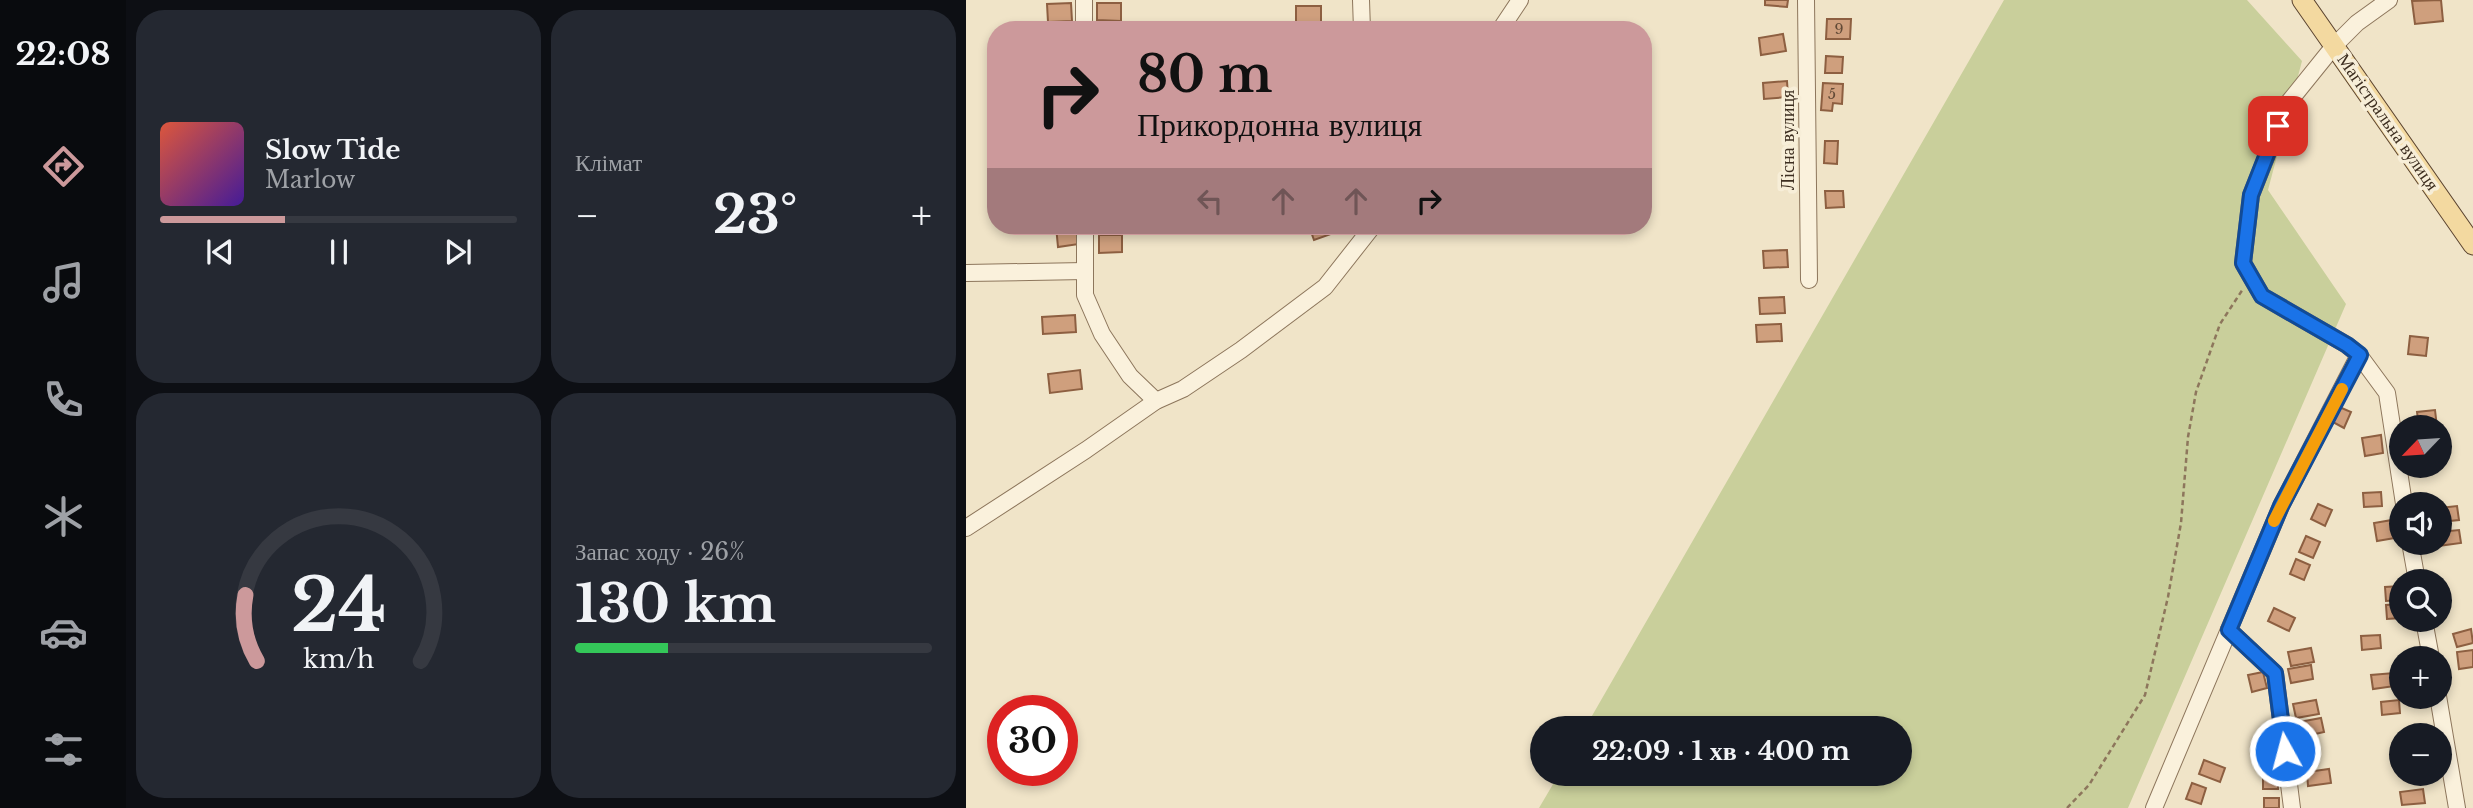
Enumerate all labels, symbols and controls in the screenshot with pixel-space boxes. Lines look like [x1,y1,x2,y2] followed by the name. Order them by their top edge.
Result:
[1834,20,1844,38] house number: 9
[15,34,111,74] text: 22:08
[1137,44,1272,105] text: 80 m
[1022,49,1113,140] icon: right
[2332,49,2444,195] street label: Магістральна вулиця
[1828,85,1836,103] house number: 5
[1777,90,1799,190] street label: Лісна вулиця
[2248,96,2308,156] pin
[1137,105,1422,145] text: Прикордонна вулиця
[2259,107,2297,145] icon: arrive
[265,134,401,166] text: Slow Tide
[39,142,88,191] icon: directions
[575,149,642,177] text: Клімат
[265,166,355,194] text: Marlow
[1191,182,1229,220] icon: left
[1264,182,1302,220] icon: ahead
[1337,182,1375,220] icon: ahead
[1410,182,1448,220] icon: right
[713,183,797,247] text: 23°
[575,192,599,239] text: −
[911,192,932,239] text: +
[201,233,239,271] icon: previous
[320,233,358,271] icon: pause
[439,233,477,271] icon: next
[39,258,88,307] icon: music
[39,375,88,424] icon: phone
[2389,415,2452,478] north arrow
[2389,415,2452,786] map controls
[39,492,88,541] icon: climate
[2389,492,2452,555] button: sound
[575,538,745,566] text: Запас ходу · 26%
[291,561,386,652] text: 24
[2389,569,2452,632] button: search
[575,572,776,636] text: 130 km
[39,608,88,657] icon: car
[303,644,374,675] text: km/h
[2389,646,2452,709] button: +
[987,695,1078,786] speed limit sign: 30
[2248,714,2322,788] position arrow
[2389,723,2452,786] button: −
[39,725,88,774] icon: filters
[1592,735,1850,767] text: 22:09 · 1 хв · 400 m

